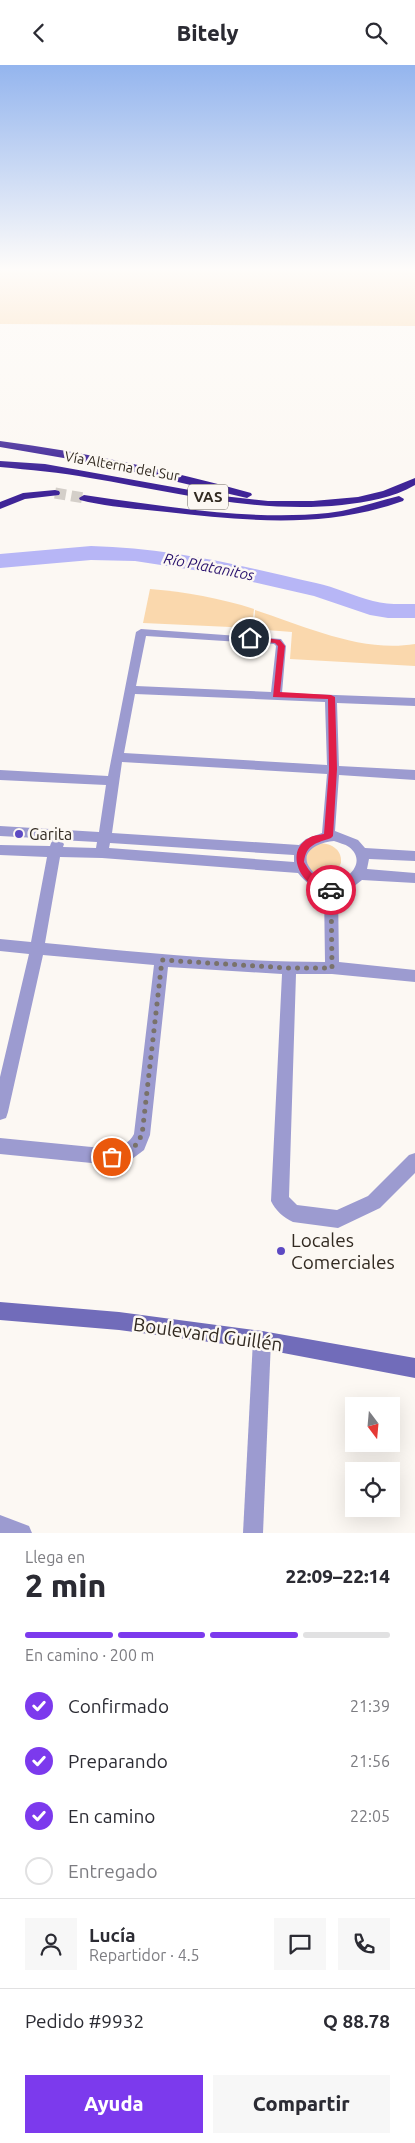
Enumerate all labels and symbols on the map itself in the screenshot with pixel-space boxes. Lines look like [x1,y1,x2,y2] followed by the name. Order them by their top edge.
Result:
[63,448,181,484] street label: Vía Alterna del Sur
[188,485,228,509] road number: VAS
[162,549,256,584] water label: Río Platanitos
[229,617,271,659] pin
[29,825,72,843] place label: Garita
[13,828,25,840] marker: Garita
[306,865,356,915] courier
[91,1136,133,1178] pin
[291,1229,395,1273] place label: Locales Comerciales
[275,1245,287,1257] marker: Locales Comerciales
[132,1313,284,1355] street label: Boulevard Guillén
[345,1397,400,1453] north arrow

